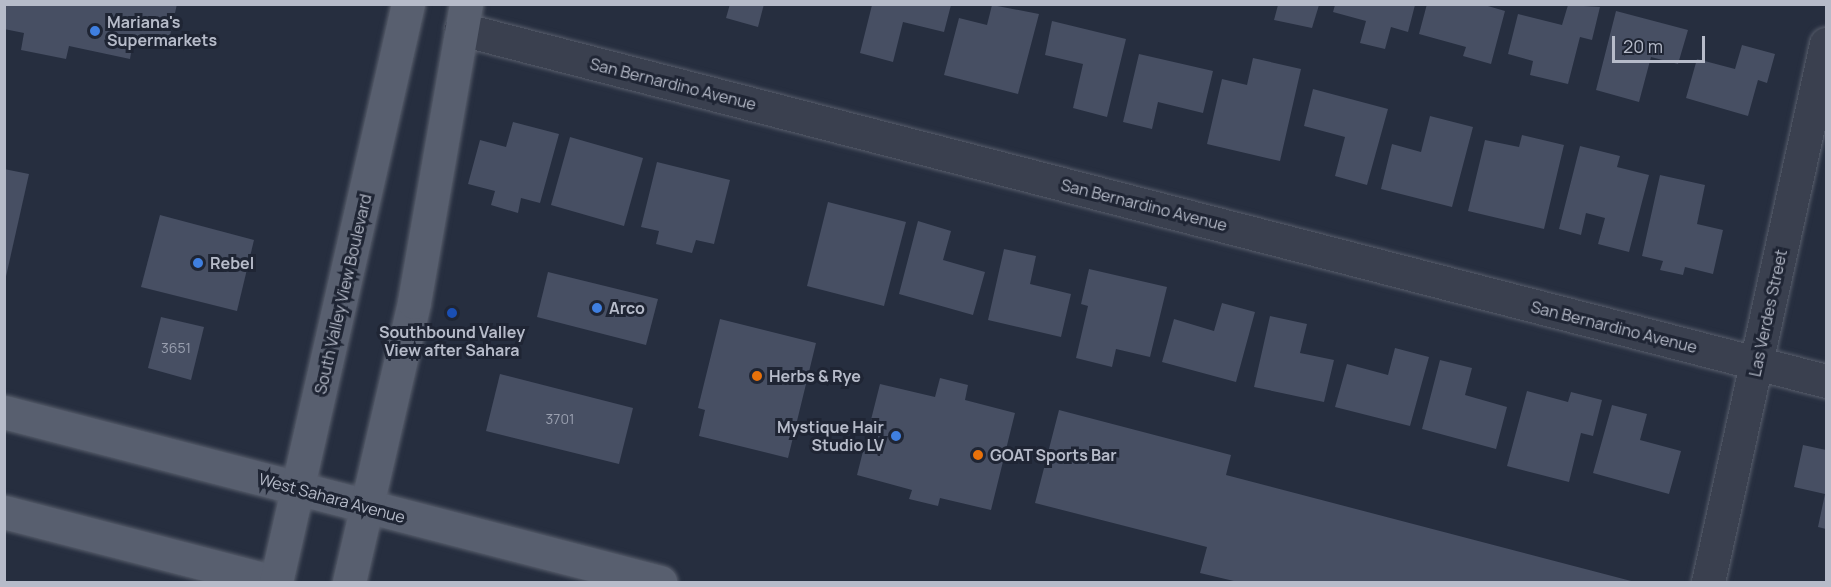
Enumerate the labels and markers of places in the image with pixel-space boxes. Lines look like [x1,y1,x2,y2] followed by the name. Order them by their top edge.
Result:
[107,12,217,50] place label: Mariana's Supermarkets
[88,24,102,38] marker: Mariana's Supermarkets
[210,253,254,273] place label: Rebel
[191,256,205,270] marker: Rebel
[609,298,645,318] place label: Arco
[590,301,604,315] marker: Arco
[445,306,459,320] marker: Southbound Valley View after Sahara
[379,322,525,360] place label: Southbound Valley View after Sahara
[769,366,861,386] place label: Herbs & Rye
[750,369,764,383] marker: Herbs & Rye
[777,417,884,455] place label: Mystique Hair Studio LV
[889,429,903,443] marker: Mystique Hair Studio LV
[990,445,1117,465] place label: GOAT Sports Bar
[971,448,985,462] marker: GOAT Sports Bar

